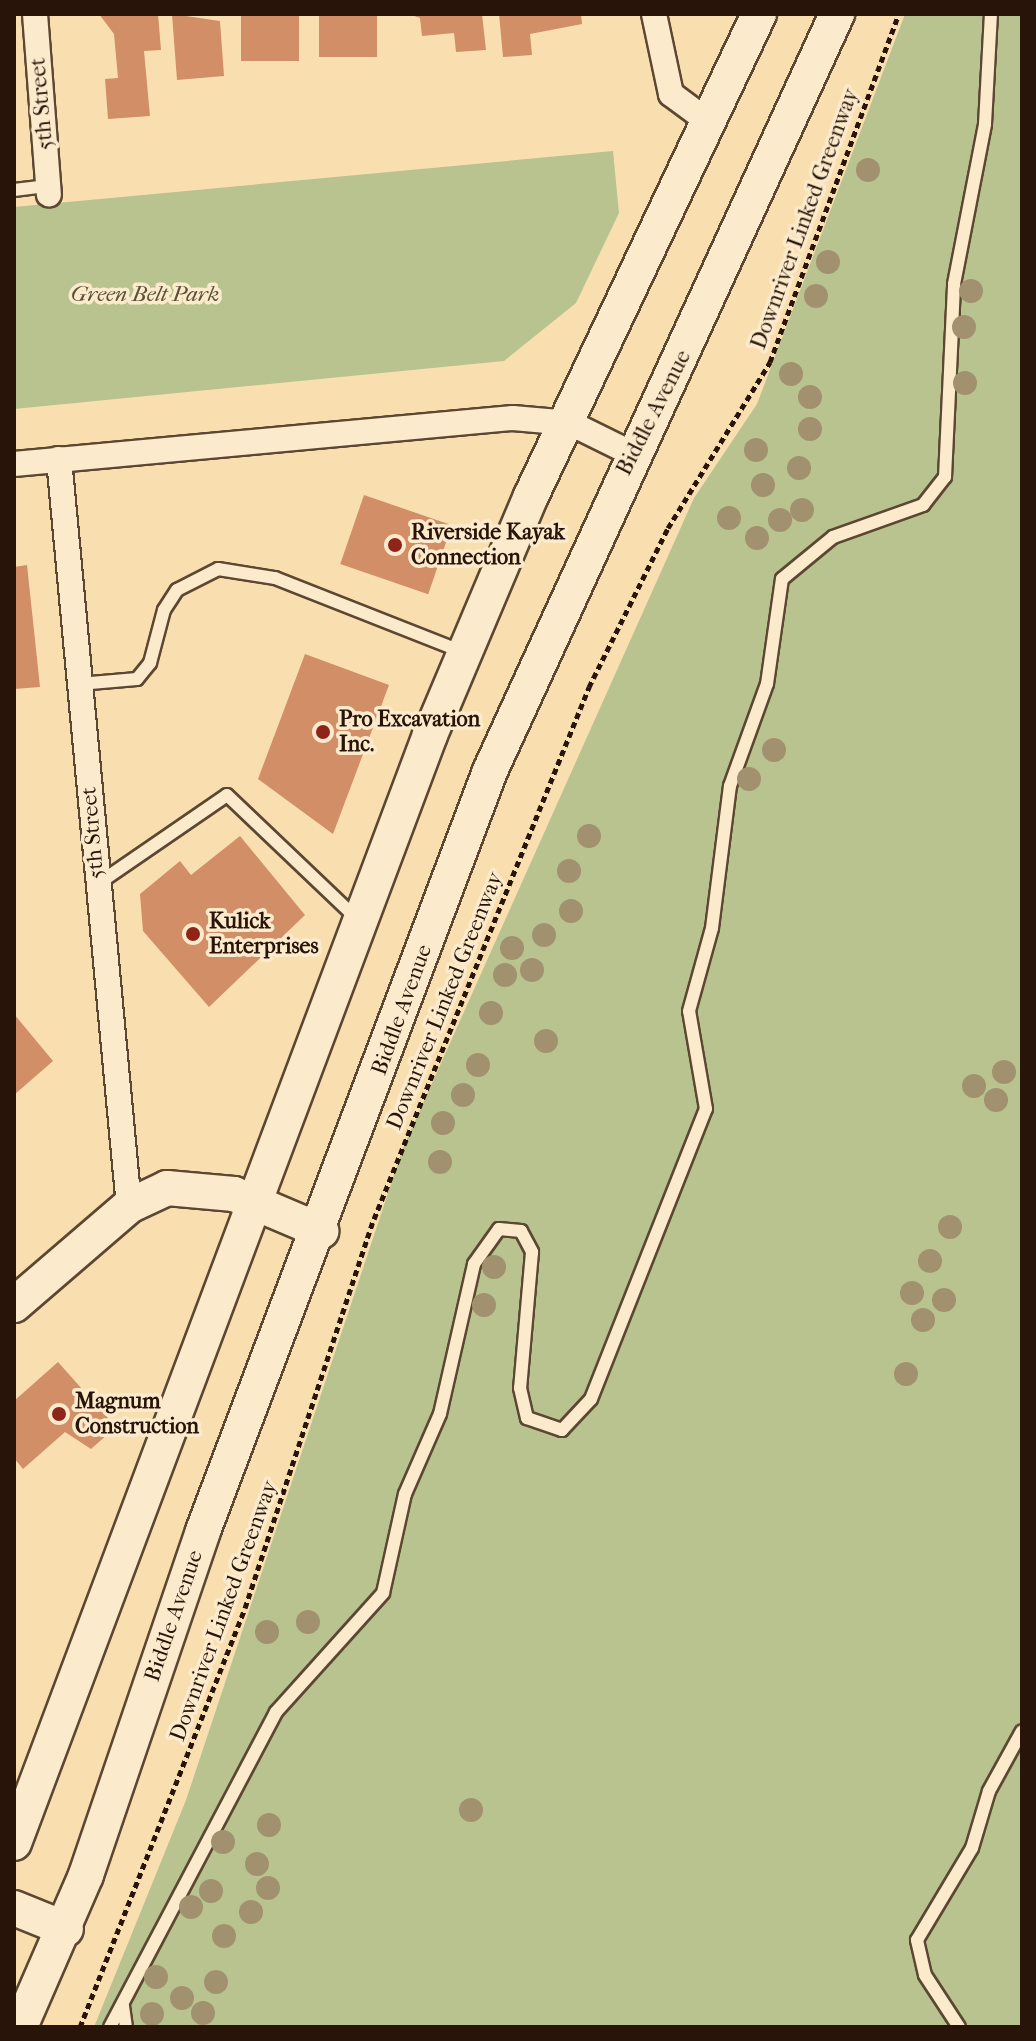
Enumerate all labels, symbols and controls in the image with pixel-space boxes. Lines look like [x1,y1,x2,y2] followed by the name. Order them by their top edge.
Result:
[25,57,59,151] street label: 5th Street
[746,85,864,353] street label: Downriver Linked Greenway
[71,282,219,308] park label: Green Belt Park
[611,346,697,480] street label: Biddle Avenue
[411,519,565,570] place label: Riverside Kayak Connection
[386,536,404,554] marker: Riverside Kayak Connection
[339,706,480,758] place label: Pro Excavation Inc.
[314,723,332,741] marker: Pro Excavation Inc.
[76,786,110,880] street label: 5th Street
[381,868,509,1134] street label: Downriver Linked Greenway
[209,908,319,960] place label: Kulick Enterprises
[184,925,202,943] marker: Kulick Enterprises
[366,941,438,1079] street label: Biddle Avenue
[75,1388,199,1440] place label: Magnum Construction
[50,1405,68,1423] marker: Magnum Construction
[165,1477,283,1745] street label: Downriver Linked Greenway
[139,1547,209,1685] street label: Biddle Avenue

